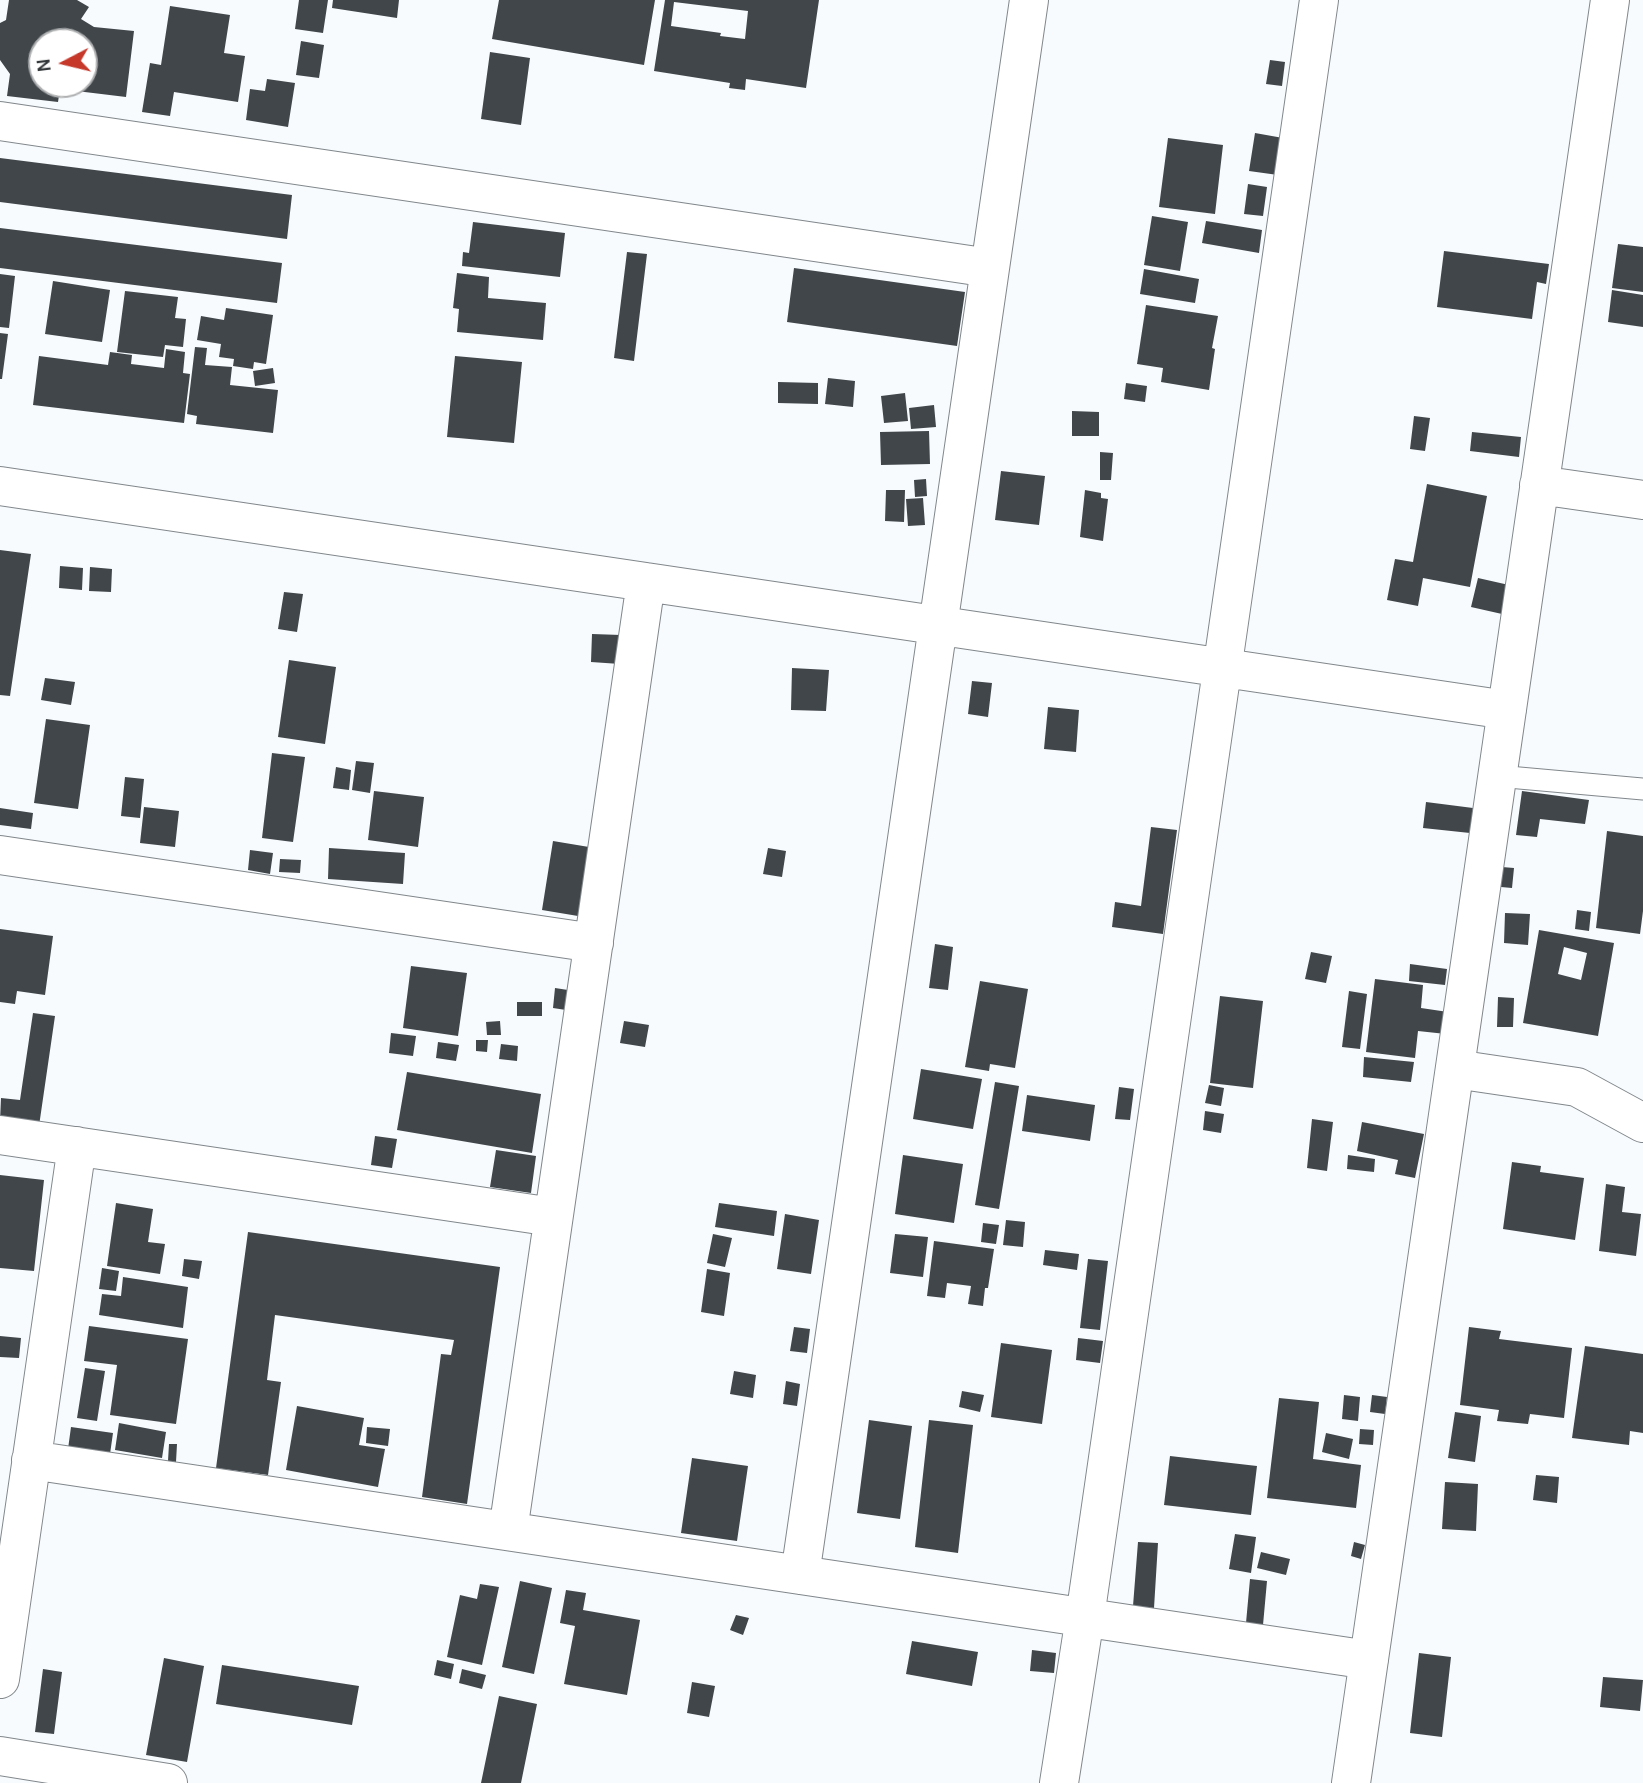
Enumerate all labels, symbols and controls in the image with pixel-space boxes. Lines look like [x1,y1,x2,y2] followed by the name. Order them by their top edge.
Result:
[28,28,98,98] north arrow
[32,57,56,73] text: N

